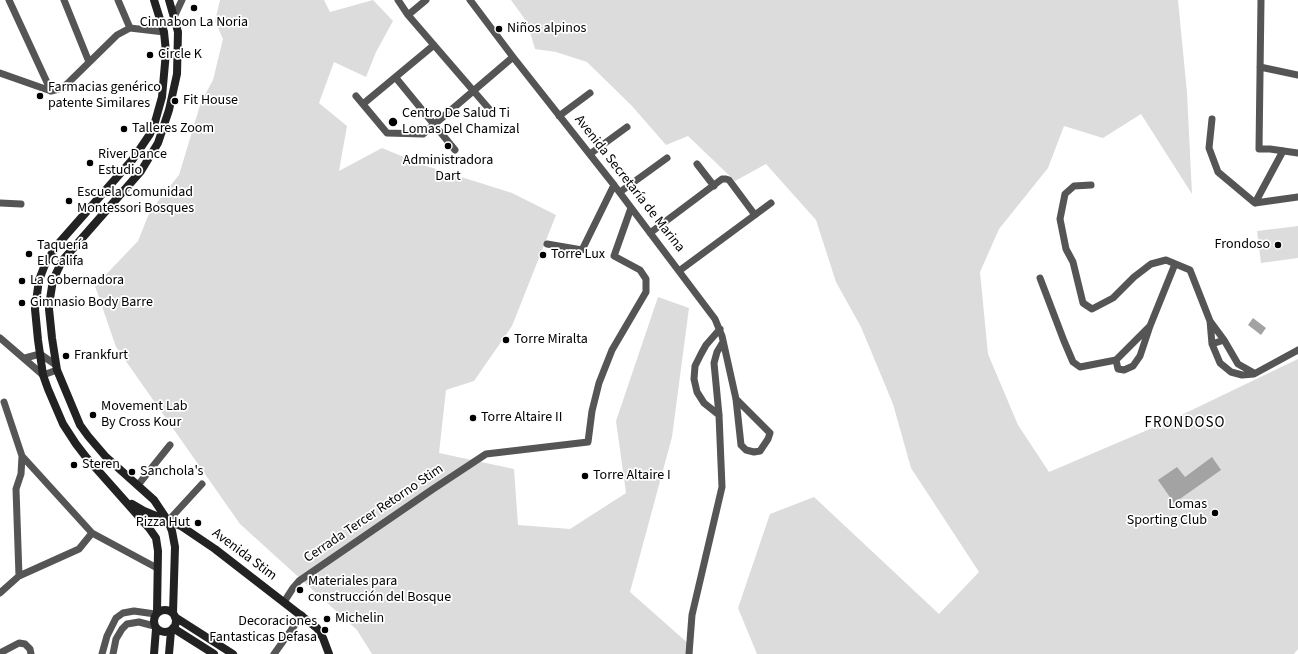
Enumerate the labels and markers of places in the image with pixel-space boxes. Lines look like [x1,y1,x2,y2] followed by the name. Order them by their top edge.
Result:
[189,3,199,13] marker: Cinnabon La Noria
[140,15,248,31] place label: Cinnabon La Noria
[507,21,586,37] place label: Niños alpinos
[494,24,504,34] marker: Niños alpinos
[158,47,202,63] place label: Circle K
[145,50,155,60] marker: Circle K
[48,80,161,112] place label: Farmacias genérico patente Similares
[35,91,45,101] marker: Farmacias genérico patente Similares
[183,93,238,109] place label: Fit House
[170,96,180,106] marker: Fit House
[402,106,519,138] place label: Centro De Salud Ti Lomas Del Chamizal
[387,116,399,128] marker: Centro De Salud Ti Lomas Del Chamizal
[132,121,214,137] place label: Talleres Zoom
[119,124,129,134] marker: Talleres Zoom
[443,141,453,151] marker: Administradora Dart
[98,147,167,180] place label: River Dance Estudio
[403,153,493,186] place label: Administradora Dart
[85,158,95,168] marker: River Dance Estudio
[77,185,194,218] place label: Escuela Comunidad Montessori Bosques
[64,196,74,206] marker: Escuela Comunidad Montessori Bosques
[1215,237,1270,253] place label: Frondoso
[37,238,88,270] place label: Taquería El Califa
[1273,240,1283,250] marker: Frondoso
[551,247,605,263] place label: Torre Lux
[24,249,34,259] marker: Taquería El Califa
[538,250,548,260] marker: Torre Lux
[30,273,124,289] place label: La Gobernadora
[17,276,27,286] marker: La Gobernadora
[30,295,153,311] place label: Gimnasio Body Barre
[17,298,27,308] marker: Gimnasio Body Barre
[514,332,588,348] place label: Torre Miralta
[501,335,511,345] marker: Torre Miralta
[74,348,128,364] place label: Frankfurt
[61,351,71,361] marker: Frankfurt
[101,399,187,432] place label: Movement Lab By Cross Kour
[88,410,98,420] marker: Movement Lab By Cross Kour
[481,410,562,426] place label: Torre Altaire II
[468,413,478,423] marker: Torre Altaire II
[82,457,120,473] place label: Steren
[69,460,79,470] marker: Steren
[140,464,203,480] place label: Sanchola's
[127,467,137,477] marker: Sanchola's
[593,468,671,484] place label: Torre Altaire I
[580,471,590,481] marker: Torre Altaire I
[1127,497,1207,530] place label: Lomas Sporting Club
[1210,508,1220,518] marker: Lomas Sporting Club
[136,515,190,531] place label: Pizza Hut
[193,518,203,528] marker: Pizza Hut
[308,574,451,606] place label: Materiales para construcción del Bosque
[295,585,305,595] marker: Materiales para construcción del Bosque
[335,611,384,627] place label: Michelin
[209,614,317,646] place label: Decoraciones Fantasticas Defasa
[322,614,332,624] marker: Michelin
[320,625,330,635] marker: Decoraciones Fantasticas Defasa

